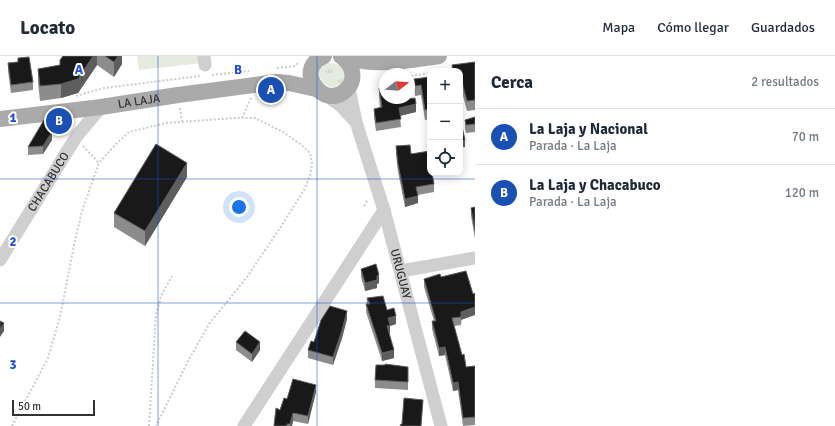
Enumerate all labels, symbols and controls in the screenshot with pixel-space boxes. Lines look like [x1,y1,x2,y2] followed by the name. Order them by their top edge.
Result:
[20,16,75,40] text: Locato
[602,19,635,36] text: Mapa
[657,19,729,36] text: Cómo llegar
[751,19,815,36] text: Guardados
[75,62,84,78] text: A
[234,62,242,78] text: B
[379,68,415,104] north arrow
[427,68,463,176] map controls
[427,68,463,104] button: +
[491,72,533,93] text: Cerca
[751,74,819,90] text: 2 resultados
[258,75,284,105] pin: A
[117,91,162,112] street label: LA LAJA
[427,104,463,140] button: −
[46,106,72,136] pin: B
[9,110,17,126] text: 1
[529,120,648,138] text: La Laja y Nacional
[500,129,508,145] text: A
[792,129,819,145] text: 70 m
[529,138,617,154] text: Parada · La Laja
[427,140,463,176] button: locate
[25,149,73,215] street label: CHACABUCO
[529,176,661,194] text: La Laja y Chacabuco
[500,185,508,201] text: B
[785,185,819,201] text: 120 m
[529,194,617,210] text: Parada · La Laja
[229,197,249,217] your location
[9,234,17,250] text: 2
[387,247,414,301] street label: URUGUAY
[9,357,17,373] text: 3
[12,398,95,417] scale bar
[18,400,41,413] text: 50 m

